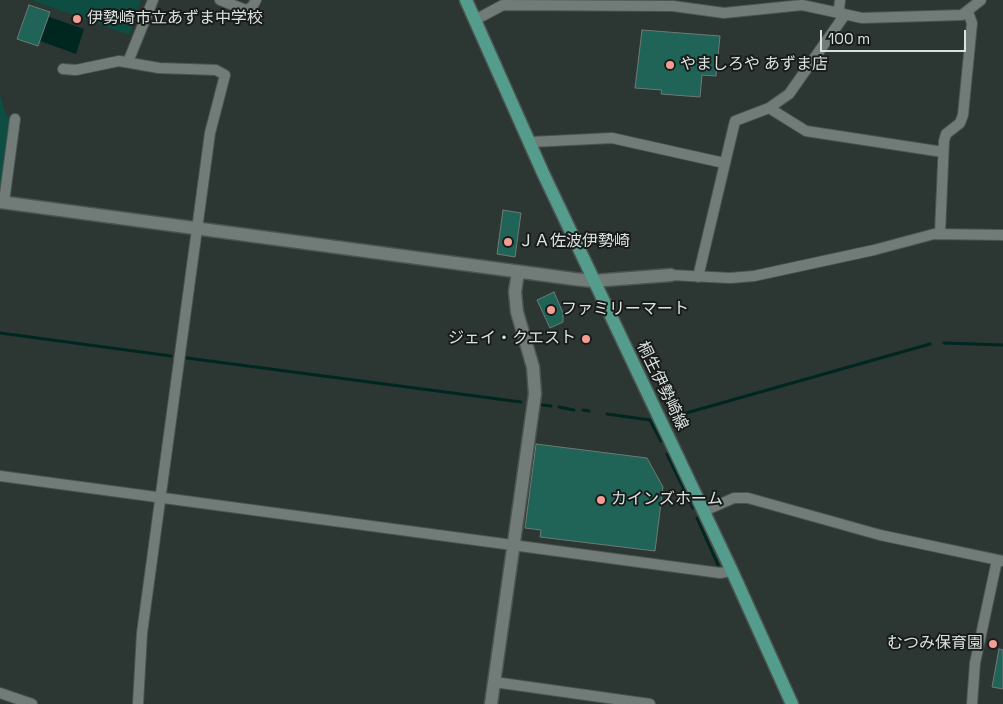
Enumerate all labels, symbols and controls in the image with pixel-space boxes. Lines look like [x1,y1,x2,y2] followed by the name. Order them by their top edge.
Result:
[87,9,263,29] place label: 伊勢崎市立あずま中学校
[71,13,83,25] marker: 伊勢崎市立あずま中学校
[823,20,969,52] scale bar
[828,29,870,48] text: 100 m
[680,55,828,75] place label: やましろや あずま店
[664,59,676,71] marker: やましろや あずま店
[518,232,630,252] place label: ＪＡ佐波伊勢崎
[502,236,514,248] marker: ＪＡ佐波伊勢崎
[561,300,689,320] place label: ファミリーマート
[545,304,557,316] marker: ファミリーマート
[448,329,576,349] place label: ジェイ・クエスト
[580,333,592,345] marker: ジェイ・クエスト
[632,339,692,433] street label: 桐生伊勢崎線
[611,490,723,510] place label: カインズホーム
[595,494,607,506] marker: カインズホーム
[887,634,983,654] place label: むつみ保育園
[987,638,999,650] marker: むつみ保育園

